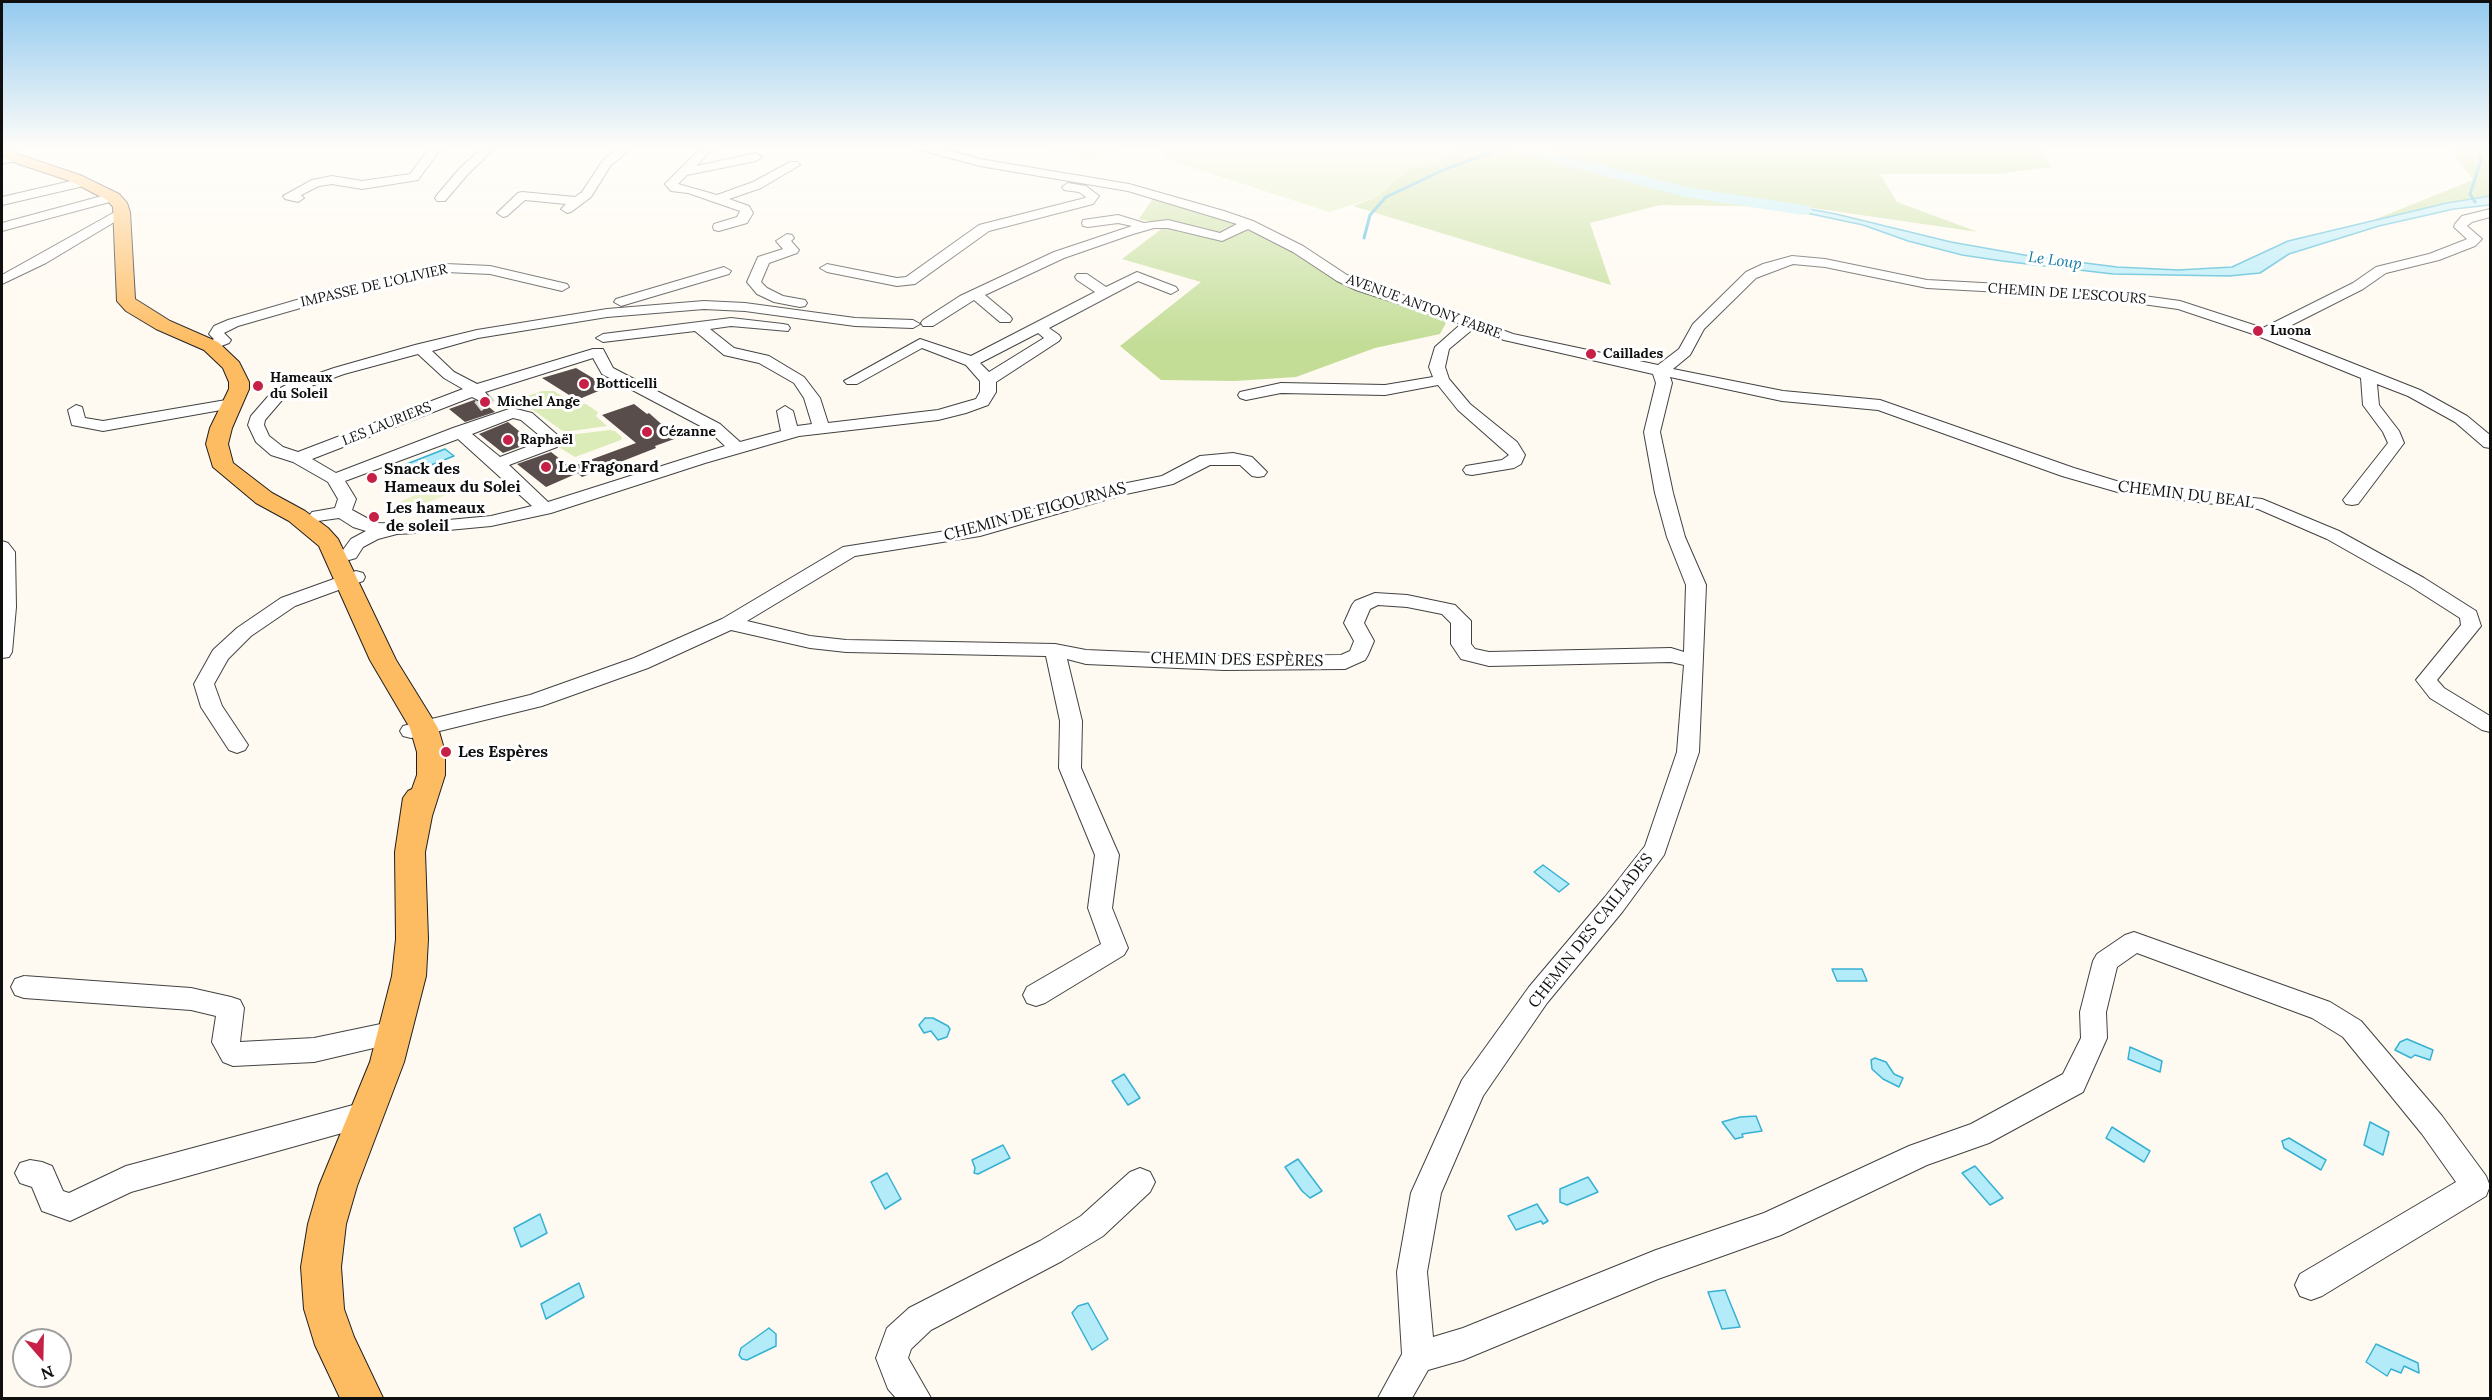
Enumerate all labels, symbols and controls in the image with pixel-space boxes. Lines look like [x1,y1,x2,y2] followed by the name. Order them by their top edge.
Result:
[2027,248,2083,274] water label: Le Loup
[299,261,449,311] street label: IMPASSE DE L'OLIVIER
[1344,271,1504,343] street label: AVENUE ANTONY FABRE
[1987,280,2147,308] street label: CHEMIN DE L'ESCOURS
[2270,323,2311,339] place label: Luona
[2251,324,2265,338] marker: Luona
[1603,346,1663,362] place label: Caillades
[1584,347,1598,361] marker: Caillades
[270,370,333,402] place label: Hameaux du Soleil
[596,376,657,392] place label: Botticelli
[577,377,591,391] marker: Botticelli
[251,379,265,393] marker: Hameaux du Soleil
[497,394,580,410] place label: Michel Ange
[478,395,492,409] marker: Michel Ange
[340,398,434,450] street label: LES LAURIERS
[659,424,716,440] place label: Cézanne
[640,425,654,439] marker: Cézanne
[520,432,573,448] place label: Raphaël
[501,433,515,447] marker: Raphaël
[558,457,659,477] place label: Le Fragonard
[384,459,521,497] place label: Snack des Hameaux du Solei
[539,460,553,474] marker: Le Fragonard
[365,471,379,485] marker: Snack des Hameaux du Solei
[2117,477,2255,513] street label: CHEMIN DU BEAL
[942,478,1128,546] street label: CHEMIN DE FIGOURNAS
[386,498,485,536] place label: Les hameaux de soleil
[367,510,381,524] marker: Les hameaux de soleil
[1150,649,1324,671] street label: CHEMIN DES ESPÈRES
[458,742,548,762] place label: Les Espères
[439,745,453,759] marker: Les Espères
[1525,850,1657,1012] street label: CHEMIN DES CAILLADES
[12,1328,72,1388] north arrow
[38,1362,57,1385] text: N

